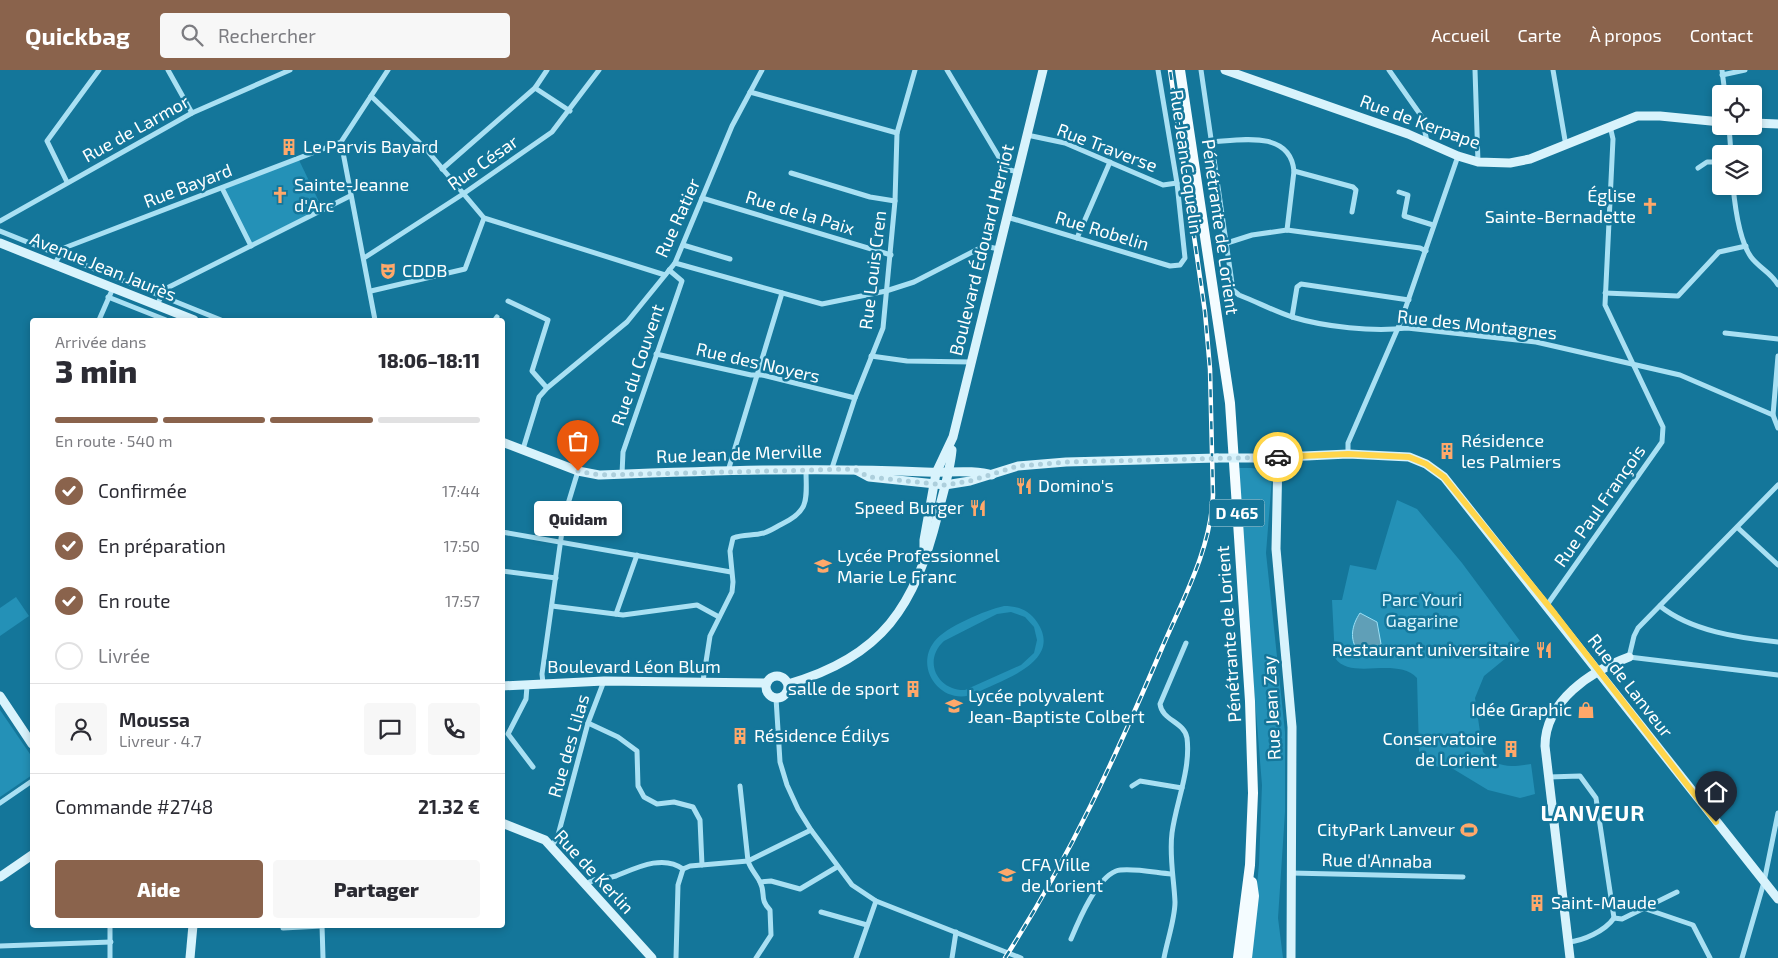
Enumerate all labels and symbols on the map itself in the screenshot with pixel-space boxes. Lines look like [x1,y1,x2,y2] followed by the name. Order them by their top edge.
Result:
[1166,88,1208,236] street label: Rue Jean Coquelin
[1357,89,1484,153] street label: Rue de Kerpape
[78,90,193,167] street label: Rue de Larmor
[1054,118,1161,176] street label: Rue Traverse
[443,130,522,194] street label: Rue César
[303,135,438,157] place label: Le Parvis Bayard
[279,137,299,157] building icon: Le Parvis Bayard
[1198,138,1244,316] street label: Pénétrante de Lorient
[944,142,1018,358] street label: Boulevard Édouard Herriot
[140,158,235,212] street label: Rue Bayard
[294,173,409,216] place label: Sainte-Jeanne d'Arc
[650,175,704,261] street label: Rue Ratier
[1485,184,1636,227] place label: Église Sainte-Bernadette
[270,185,290,205] church icon: Sainte-Jeanne d'Arc
[743,185,858,239] street label: Rue de la Paix
[1640,196,1660,216] church icon: Église Sainte-Bernadette
[1053,205,1152,255] street label: Rue Robelin
[854,209,890,331] street label: Rue Louis Cren
[27,227,180,305] street label: Avenue Jean Jaurès
[402,259,447,281] place label: CDDB
[378,261,398,281] theatre icon: CDDB
[606,301,668,428] street label: Rue du Couvent
[1396,305,1558,343] street label: Rue des Montagnes
[694,337,822,387] street label: Rue des Noyers
[557,420,599,471] pin
[1461,429,1561,472] place label: Résidence les Palmiers
[1253,432,1303,482] courier
[656,439,822,467] street label: Rue Jean de Merville
[1549,440,1650,571] street label: Rue Paul François
[1437,441,1457,461] building icon: Résidence les Palmiers
[1038,474,1114,496] place label: Domino's
[1014,476,1034,496] restaurant icon: Domino's
[854,496,964,518] place label: Speed Burger
[968,498,988,518] restaurant icon: Speed Burger
[1210,499,1264,526] road number: D 465
[534,501,622,536] callout: Quidam
[837,544,1000,587] place label: Lycée Professionnel Marie Le Franc
[1211,545,1245,723] street label: Pénétrante de Lorient
[813,556,833,576] school or university icon: Lycée Professionnel Marie Le Franc
[1382,588,1462,631] park label: Parc Youri Gagarine
[1584,629,1678,741] street label: Rue de Lanveur
[1332,638,1530,660] place label: Restaurant universitaire
[1534,640,1554,660] restaurant icon: Restaurant universitaire
[547,655,721,677] street label: Boulevard Léon Blum
[1257,655,1285,761] street label: Rue Jean Zay
[788,677,899,699] place label: salle de sport
[903,679,923,699] building icon: salle de sport
[968,684,1145,727] place label: Lycée polyvalent Jean-Baptiste Colbert
[543,692,593,800] street label: Rue des Lilas
[944,696,964,716] school or university icon: Lycée polyvalent Jean-Baptiste Colbert
[1471,698,1572,720] place label: Idée Graphic
[1576,700,1596,720] shop icon: Idée Graphic
[754,724,890,746] place label: Résidence Édilys
[730,726,750,746] building icon: Résidence Édilys
[1383,727,1497,770] place label: Conservatoire de Lorient
[1501,739,1521,759] building icon: Conservatoire de Lorient
[1695,771,1737,822] pin
[1540,799,1646,825] district label: LANVEUR
[1317,818,1455,840] place label: CityPark Lanveur
[1459,820,1479,840] sports icon: CityPark Lanveur
[550,825,639,918] street label: Rue de Kerlin
[1322,848,1433,872] street label: Rue d'Annaba
[1021,853,1103,896] place label: CFA Ville de Lorient
[997,865,1017,885] school or university icon: CFA Ville de Lorient
[1551,891,1657,913] place label: Saint-Maude
[1527,893,1547,913] building icon: Saint-Maude

